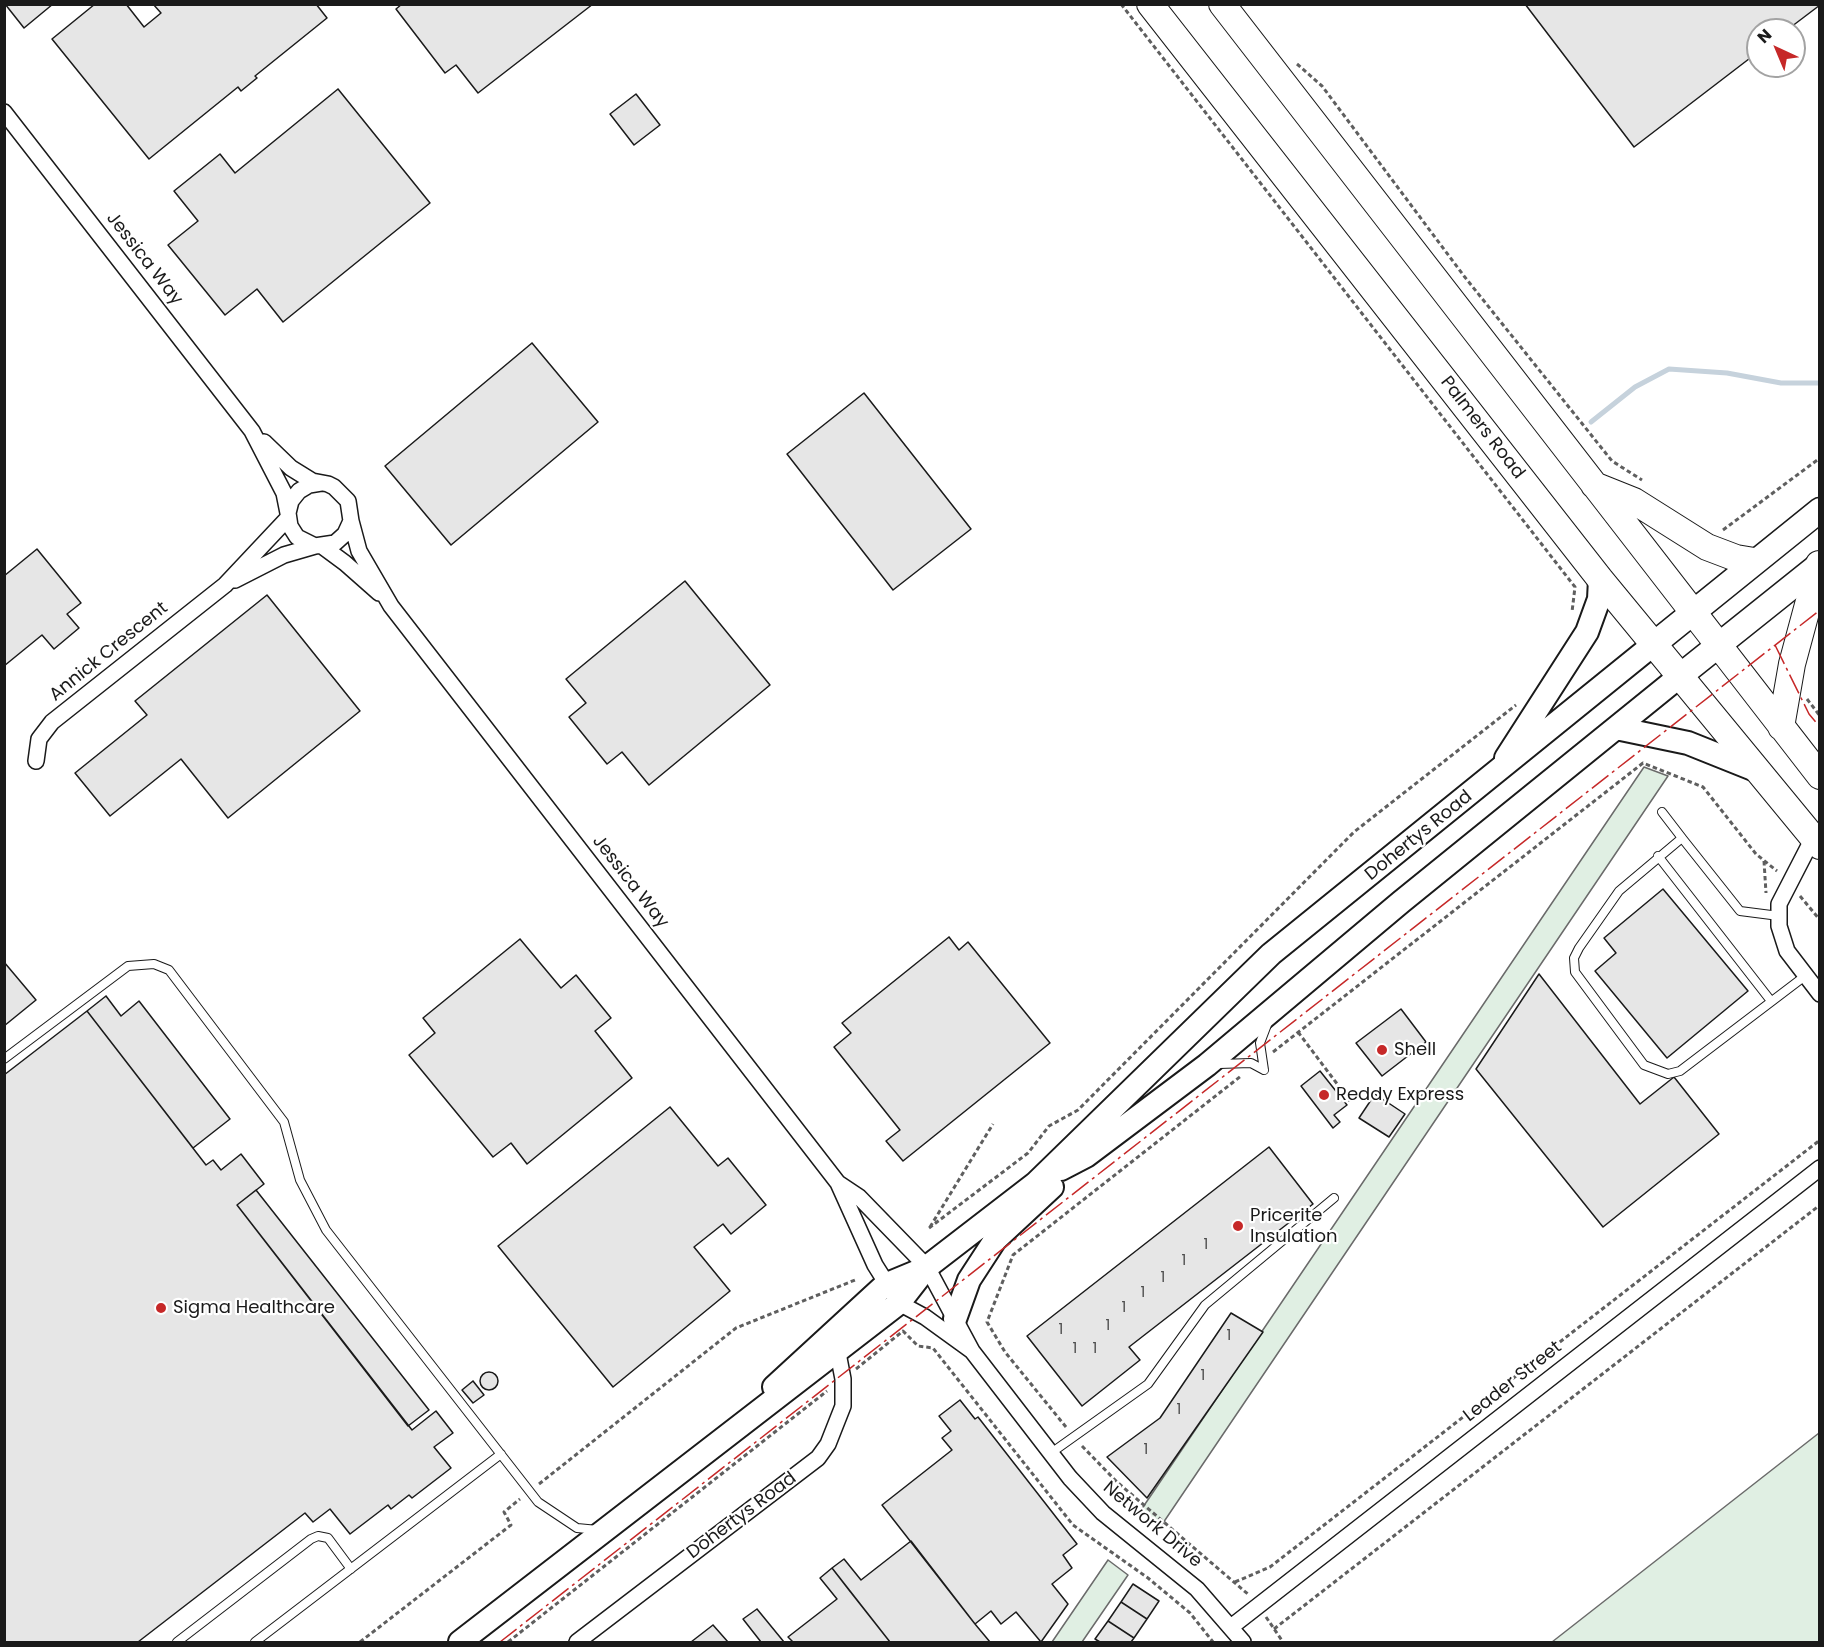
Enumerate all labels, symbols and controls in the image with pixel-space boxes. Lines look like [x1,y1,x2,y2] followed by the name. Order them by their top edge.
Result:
[1746,18,1806,78] north arrow
[1752,24,1777,49] text: N
[101,208,187,310] street label: Jessica Way
[1435,372,1529,484] street label: Palmers Road
[46,598,172,706] street label: Annick Crescent
[1361,786,1477,886] street label: Dohertys Road
[587,831,673,933] street label: Jessica Way
[1394,1039,1436,1061] place label: Shell
[1375,1043,1389,1057] marker: Shell
[1336,1084,1464,1106] place label: Reddy Express
[1317,1088,1331,1102] marker: Reddy Express
[1250,1205,1337,1248] place label: Pricerite Insulation
[1231,1219,1245,1233] marker: Pricerite Insulation
[1204,1236,1208,1254] house number: 1
[1182,1252,1186,1270] house number: 1
[1161,1269,1165,1287] house number: 1
[1141,1284,1145,1302] house number: 1
[173,1297,335,1319] place label: Sigma Healthcare
[1122,1299,1126,1317] house number: 1
[154,1301,168,1315] marker: Sigma Healthcare
[1106,1317,1110,1335] house number: 1
[1059,1321,1063,1339] house number: 1
[1227,1327,1231,1345] house number: 1
[1460,1337,1566,1427] street label: Leader Street
[1073,1340,1077,1358] house number: 1
[1093,1340,1097,1358] house number: 1
[1201,1367,1205,1385] house number: 1
[1177,1401,1181,1419] house number: 1
[1144,1441,1148,1459] house number: 1
[683,1468,801,1564] street label: Dohertys Road
[1098,1477,1206,1573] street label: Network Drive

